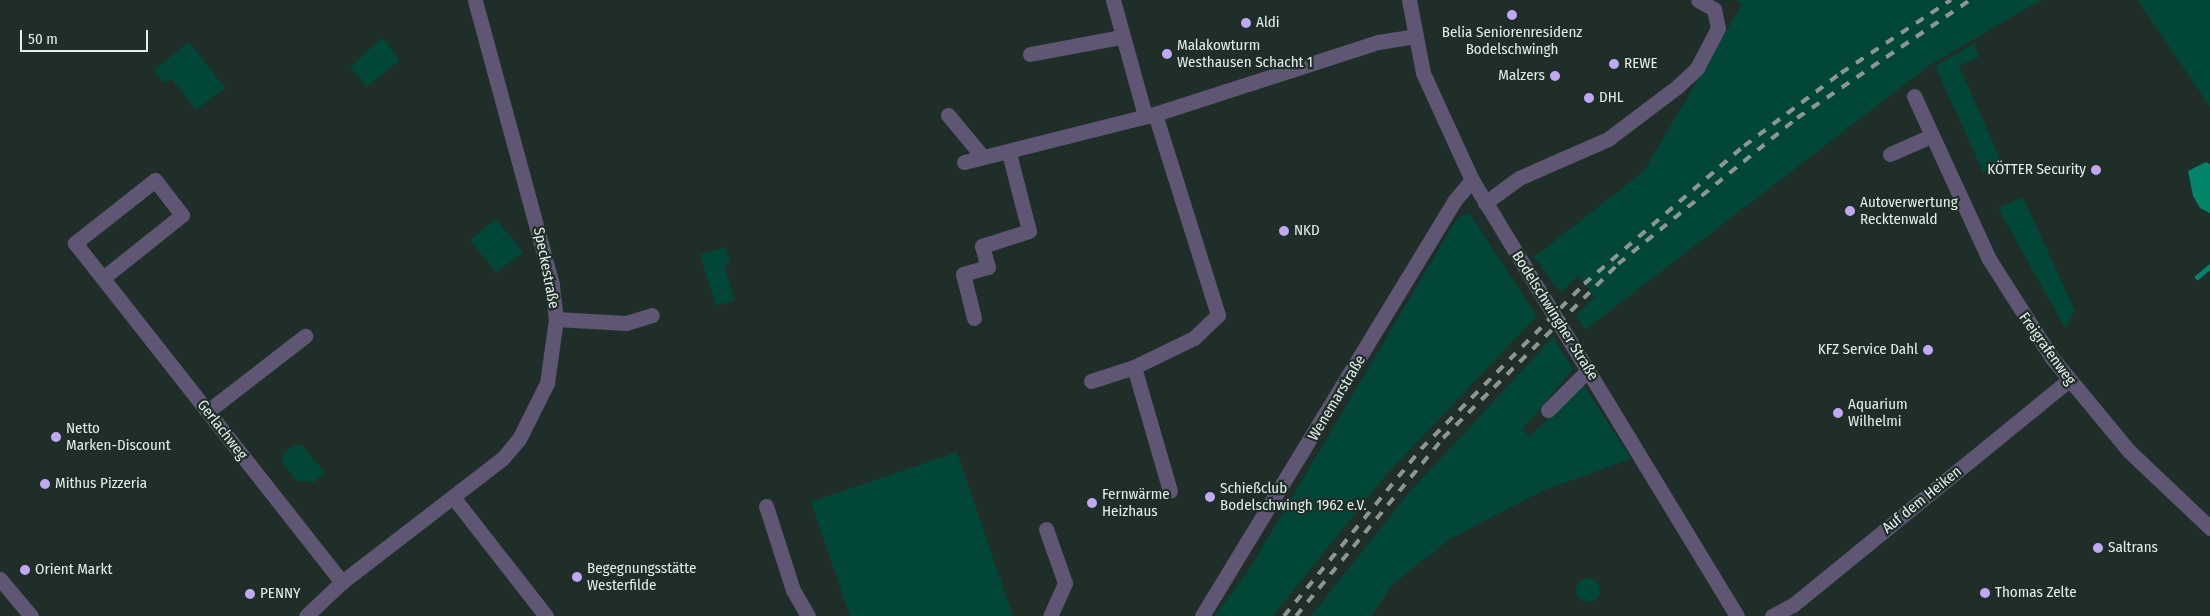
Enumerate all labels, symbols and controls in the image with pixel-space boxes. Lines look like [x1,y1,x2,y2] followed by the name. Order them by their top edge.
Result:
[1506,9,1518,21] marker: Belia Seniorenresidenz Bodelschwingh
[1256,14,1280,32] place label: Aldi
[1240,17,1252,29] marker: Aldi
[22,20,150,52] scale bar
[1442,23,1582,58] place label: Belia Seniorenresidenz Bodelschwingh
[28,30,58,48] text: 50 m
[1177,36,1313,71] place label: Malakowturm Westhausen Schacht 1
[1161,48,1173,60] marker: Malakowturm Westhausen Schacht 1
[1624,55,1657,73] place label: REWE
[1608,58,1620,70] marker: REWE
[1498,67,1545,85] place label: Malzers
[1549,70,1561,82] marker: Malzers
[1599,89,1623,107] place label: DHL
[1583,92,1595,104] marker: DHL
[1987,161,2086,179] place label: KÖTTER Security
[2090,164,2102,176] marker: KÖTTER Security
[1860,193,1958,228] place label: Autoverwertung Recktenwald
[1844,205,1856,217] marker: Autoverwertung Recktenwald
[1294,222,1320,240] place label: NKD
[1278,225,1290,237] marker: NKD
[529,226,563,310] street label: Speckestraße
[1508,248,1602,384] street label: Bodelschwingher Straße
[2015,309,2079,389] street label: Freigrafenweg
[1818,341,1918,359] place label: KFZ Service Dahl
[1922,344,1934,356] marker: KFZ Service Dahl
[1304,352,1370,444] street label: Wenemarstraße
[1848,395,1908,430] place label: Aquarium Wilhelmi
[193,396,251,464] street label: Gerlachweg
[1832,407,1844,419] marker: Aquarium Wilhelmi
[66,419,171,454] place label: Netto Marken-Discount
[50,431,62,443] marker: Netto Marken-Discount
[1879,463,1965,537] street label: Auf dem Heiken
[55,475,147,493] place label: Mithus Pizzeria
[39,478,51,490] marker: Mithus Pizzeria
[1220,479,1367,514] place label: Schießclub Bodelschwingh 1962 e.V.
[1102,485,1170,520] place label: Fernwärme Heizhaus
[1204,491,1216,503] marker: Schießclub Bodelschwingh 1962 e.V.
[1086,497,1098,509] marker: Fernwärme Heizhaus
[2108,539,2158,557] place label: Saltrans
[2092,542,2104,554] marker: Saltrans
[587,559,696,594] place label: Begegnungsstätte Westerfilde
[35,561,112,579] place label: Orient Markt
[19,564,31,576] marker: Orient Markt
[571,571,583,583] marker: Begegnungsstätte Westerfilde
[1995,584,2077,602] place label: Thomas Zelte
[260,585,301,603] place label: PENNY
[1979,587,1991,599] marker: Thomas Zelte
[244,588,256,600] marker: PENNY

